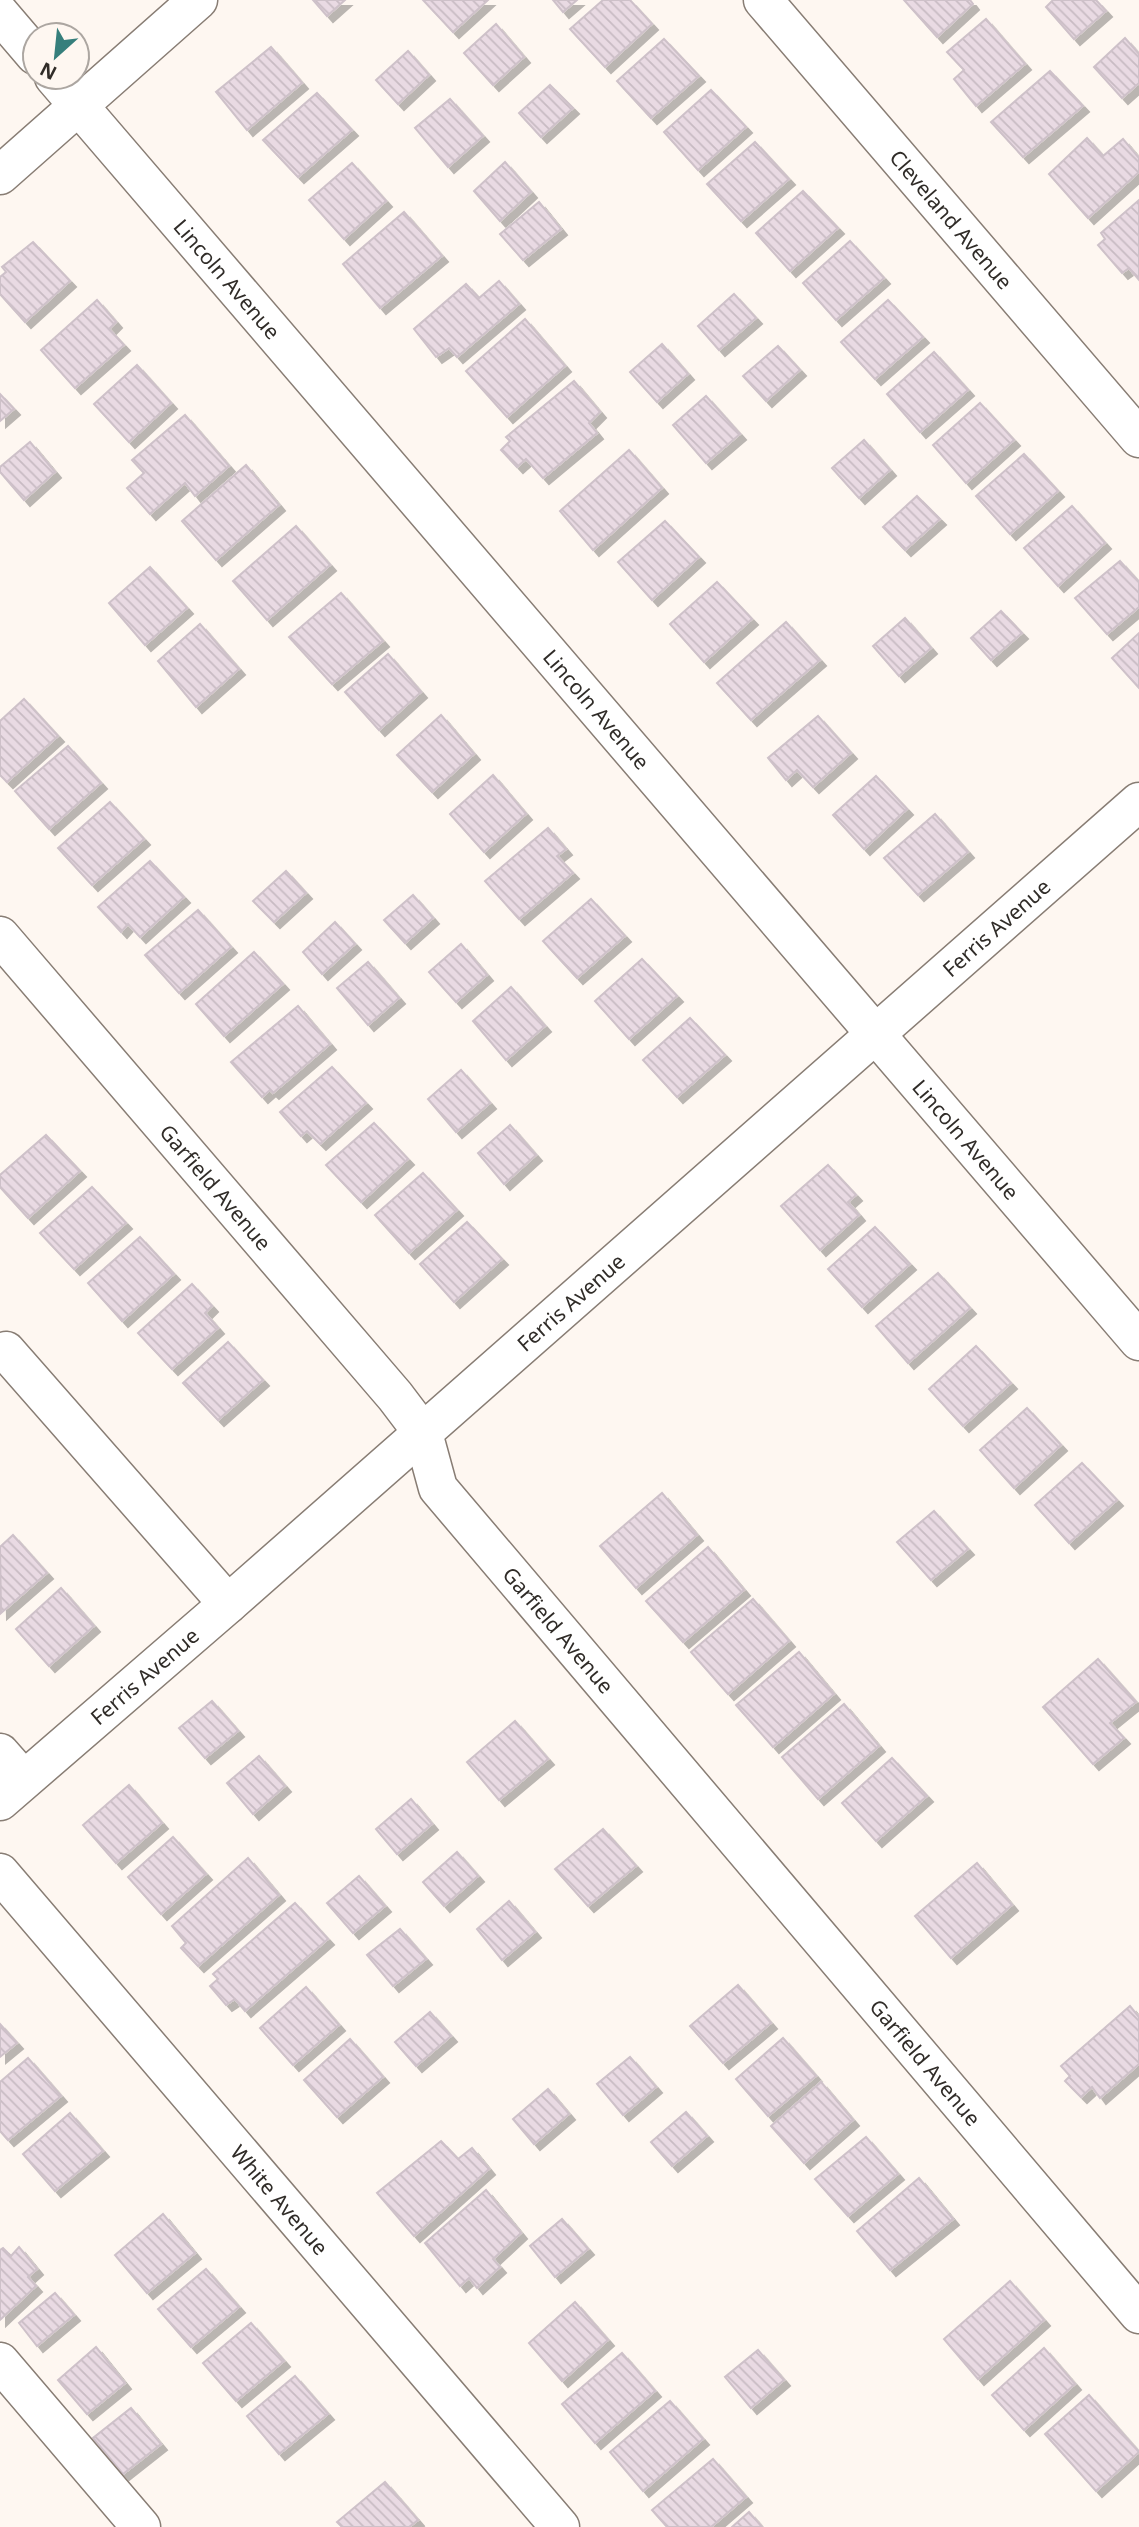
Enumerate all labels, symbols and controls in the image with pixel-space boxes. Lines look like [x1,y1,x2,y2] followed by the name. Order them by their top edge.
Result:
[21,21,91,91] north arrow
[35,56,61,86] text: N
[884,144,1019,295] street label: Cleveland Avenue
[168,213,287,345] street label: Lincoln Avenue
[537,643,656,775] street label: Lincoln Avenue
[936,873,1056,983] street label: Ferris Avenue
[906,1073,1025,1205] street label: Lincoln Avenue
[154,1118,278,1256] street label: Garfield Avenue
[511,1247,631,1357] street label: Ferris Avenue
[497,1561,620,1699] street label: Garfield Avenue
[84,1621,205,1731] street label: Ferris Avenue
[864,1993,987,2132] street label: Garfield Avenue
[225,2139,335,2261] street label: White Avenue

